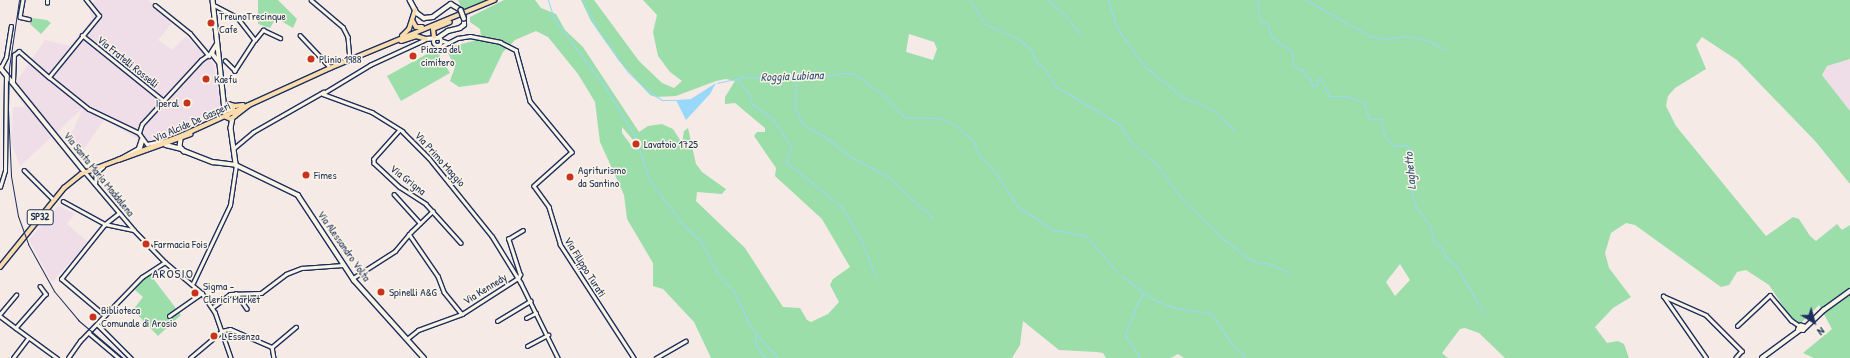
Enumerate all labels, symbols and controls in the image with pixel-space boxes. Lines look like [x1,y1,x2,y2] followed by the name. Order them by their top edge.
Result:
[219,10,286,36] place label: TreunoTrecinque Cafe
[206,18,216,28] marker: TreunoTrecinque Cafe
[94,33,162,91] street label: Via Fratelli Rosselli
[421,43,461,69] place label: Piazza del cimitero
[408,51,418,61] marker: Piazza del cimitero
[319,52,362,66] place label: Plinio 1988
[306,54,316,64] marker: Plinio 1988
[760,68,824,84] water label: Roggia Lubiana
[214,72,237,86] place label: Kaefu
[201,74,211,84] marker: Kaefu
[156,96,179,110] place label: Iperal
[182,98,192,108] marker: Iperal
[151,99,233,145] street label: Via Alcide De Gasperi
[61,129,137,219] street label: Via Santa Maria Maddalena
[412,129,468,189] street label: Via Primo Maggio
[644,137,698,151] place label: Lavatoio 1725
[631,139,641,149] marker: Lavatoio 1725
[1401,152,1419,190] water label: Laghetto
[388,162,428,198] street label: Via Grigna
[578,164,626,190] place label: Agriturismo da Santino
[314,168,337,182] place label: Fimes
[301,170,311,180] marker: Fimes
[565,172,575,182] marker: Agriturismo da Santino
[315,208,373,284] street label: Via Alessandro Volta
[26,209,54,225] road number: SP32
[561,235,609,299] street label: Via Filippo Turati
[154,237,207,251] place label: Farmacia Fois
[141,239,151,249] marker: Farmacia Fois
[152,265,194,281] district label: AROSIO
[461,270,509,308] street label: Via Kennedy
[203,280,260,306] place label: Sigma - Clerici Market
[389,285,437,299] place label: Spinelli A&G
[376,287,386,297] marker: Spinelli A&G
[190,288,200,298] marker: Sigma - Clerici Market
[1794,302,1834,342] north arrow
[101,304,177,330] place label: Biblioteca Comunale di Arosio
[88,312,98,322] marker: Biblioteca Comunale di Arosio
[1815,324,1828,339] text: N
[222,329,260,343] place label: L'Essenza
[209,331,219,341] marker: L'Essenza

